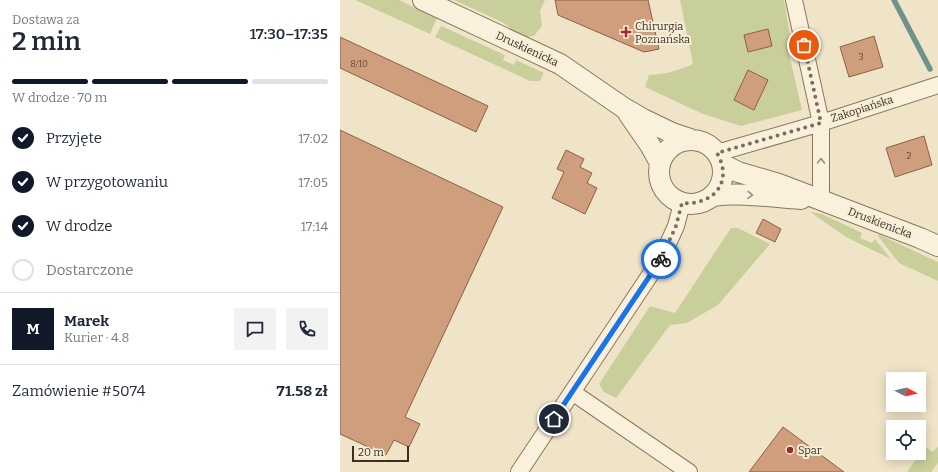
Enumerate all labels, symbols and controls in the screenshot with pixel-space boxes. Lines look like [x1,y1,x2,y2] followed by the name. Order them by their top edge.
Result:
[12,12,80,27] text: Dostawa za
[635,20,690,46] place label: Chirurgia Poznańska
[250,25,328,43] text: 17:30–17:35
[12,26,81,57] text: 2 min
[620,26,632,38] marker: Chirurgia Poznańska
[787,28,821,62] pin
[494,29,560,69] street label: Druskienicka
[793,34,815,56] icon: bag
[858,52,864,62] house number: 3
[350,59,368,69] house number: 8/10
[12,90,107,105] text: W drodze · 70 m
[829,93,895,125] street label: Zakopiańska
[12,127,34,149] icon: check
[46,129,102,147] text: Przyjęte
[298,131,328,146] text: 17:02
[907,151,912,161] house number: 2
[817,158,825,164] one-way arrow
[12,171,34,193] icon: check
[46,173,168,191] text: W przygotowaniu
[298,175,328,190] text: 17:05
[747,191,753,200] one-way arrow
[846,205,914,241] street label: Druskienicka
[12,215,34,237] icon: check
[46,217,112,235] text: W drodze
[301,219,328,234] text: 17:14
[641,239,681,279] courier
[650,248,672,270] icon: bike
[46,261,133,279] text: Dostarczone
[234,308,276,350] button: chat
[286,308,328,350] button: phone
[64,312,109,330] text: Marek
[26,320,40,338] text: M
[64,330,129,345] text: Kurier · 4.8
[886,372,926,412] north arrow
[886,372,926,460] map controls
[12,382,146,400] text: Zamówienie #5074
[277,382,328,400] text: 71.58 zł
[537,402,571,436] pin
[543,408,565,430] icon: home
[886,420,926,460] button: locate
[352,444,409,463] scale bar
[798,444,822,457] place label: Spar
[785,445,795,455] marker: Spar
[358,446,384,459] text: 20 m

